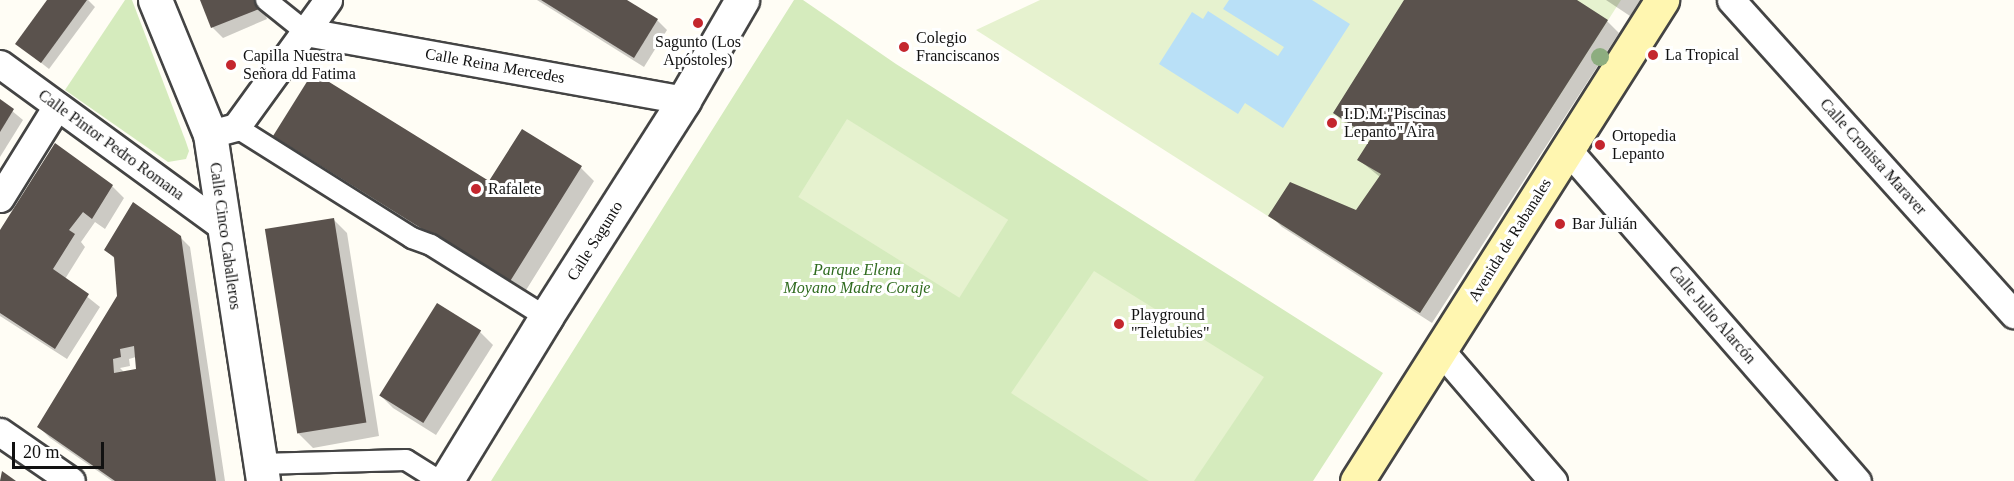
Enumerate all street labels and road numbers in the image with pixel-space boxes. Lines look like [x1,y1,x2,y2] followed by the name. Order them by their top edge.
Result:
[424,44,566,88] street label: Calle Reina Mercedes
[34,86,188,204] street label: Calle Pintor Pedro Romana
[1816,95,1930,219] street label: Calle Cronista Maraver
[205,161,245,311] street label: Calle Cinco Caballeros
[1464,175,1556,305] street label: Avenida de Rabanales
[563,198,627,284] street label: Calle Sagunto
[1664,262,1760,368] street label: Calle Julio Alarcón

